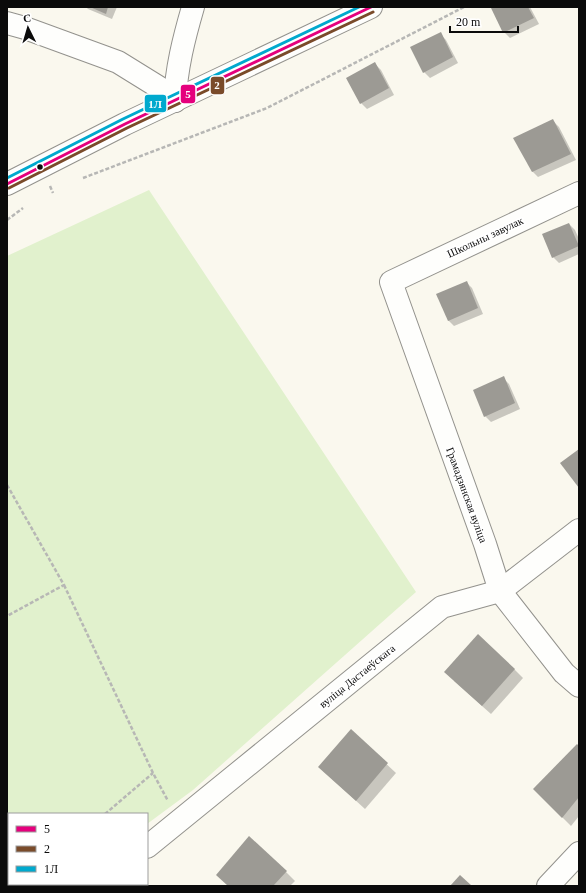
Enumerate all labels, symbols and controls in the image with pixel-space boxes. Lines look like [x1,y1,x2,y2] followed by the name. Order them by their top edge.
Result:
[8,8,48,48] north arrow
[450,8,518,34] scale bar
[23,12,32,24] text: С
[456,15,481,29] text: 20 m
[210,76,225,95] line badge: 2
[214,79,220,91] text: 2
[180,84,196,104] line badge: 5
[185,88,191,100] text: 5
[144,94,167,113] line badge: 1Л
[148,98,163,110] text: 1Л
[35,162,45,172] unlabelled marker
[445,214,526,260] street label: Школьны завулак
[444,446,490,544] street label: Грамадзянская вуліца
[317,642,397,710] street label: вуліца Дастаеўскага
[8,813,148,885] legend
[44,822,50,836] text: 5
[44,842,50,856] text: 2
[44,862,58,876] text: 1Л

